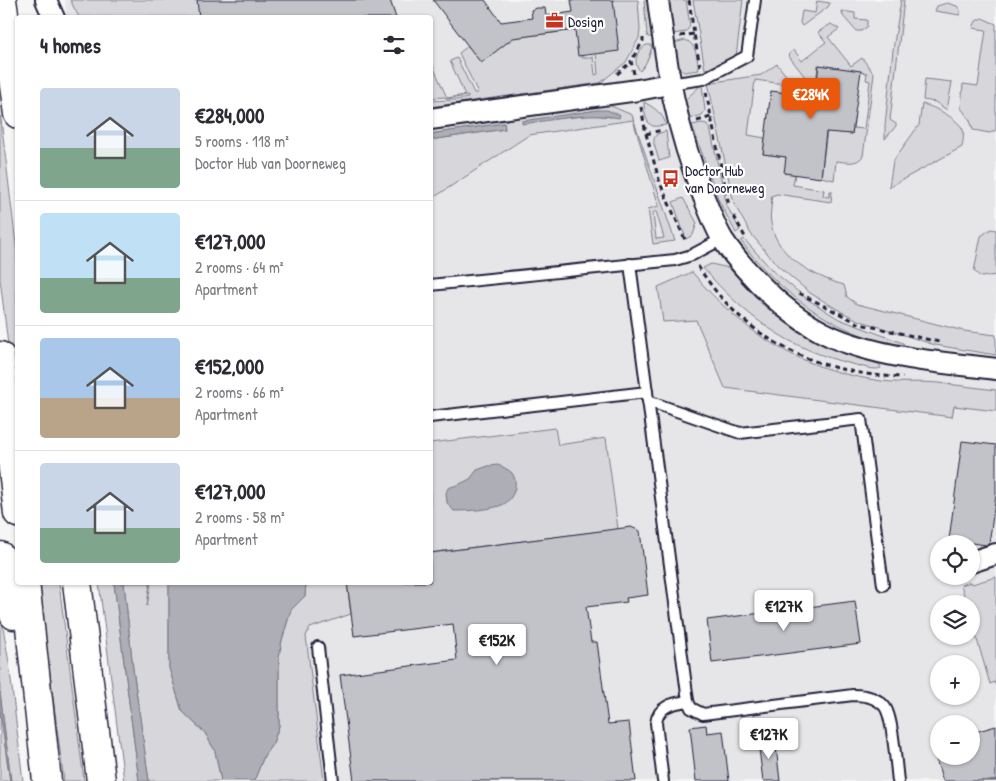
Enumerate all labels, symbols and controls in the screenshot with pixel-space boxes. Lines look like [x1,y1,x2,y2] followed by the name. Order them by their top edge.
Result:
[544,11,564,31] office icon: Dosign
[568,11,604,32] place label: Dosign
[40,31,101,60] text: 4 homes
[380,31,408,59] icon: filters
[776,78,846,120] pin: €284K
[793,83,829,105] text: €284K
[195,101,264,130] text: €284,000
[80,108,140,168] icon: home
[195,130,289,152] text: 5 rooms · 118 m²
[195,152,346,174] text: Doctor Hub van Doorneweg
[685,160,765,198] place label: Doctor Hub van Doorneweg
[661,169,681,189] bus stop icon: Doctor Hub van Doorneweg
[195,227,265,256] text: €127,000
[80,233,140,293] icon: home
[195,256,283,278] text: 2 rooms · 64 m²
[195,278,258,300] text: Apartment
[195,352,264,381] text: €152,000
[80,358,140,418] icon: home
[195,381,284,403] text: 2 rooms · 66 m²
[195,403,258,425] text: Apartment
[195,477,265,506] text: €127,000
[80,483,140,543] icon: home
[195,506,285,528] text: 2 rooms · 58 m²
[195,528,258,550] text: Apartment
[930,535,980,765] map controls
[930,535,980,585] button: locate
[749,590,819,632] pin: €127K
[765,595,803,617] text: €127K
[930,595,980,645] button: layers
[462,624,532,666] pin: €152K
[479,629,515,651] text: €152K
[930,655,980,705] button: +
[930,715,980,765] button: −
[734,718,804,760] pin: €127K
[750,723,788,745] text: €127K

